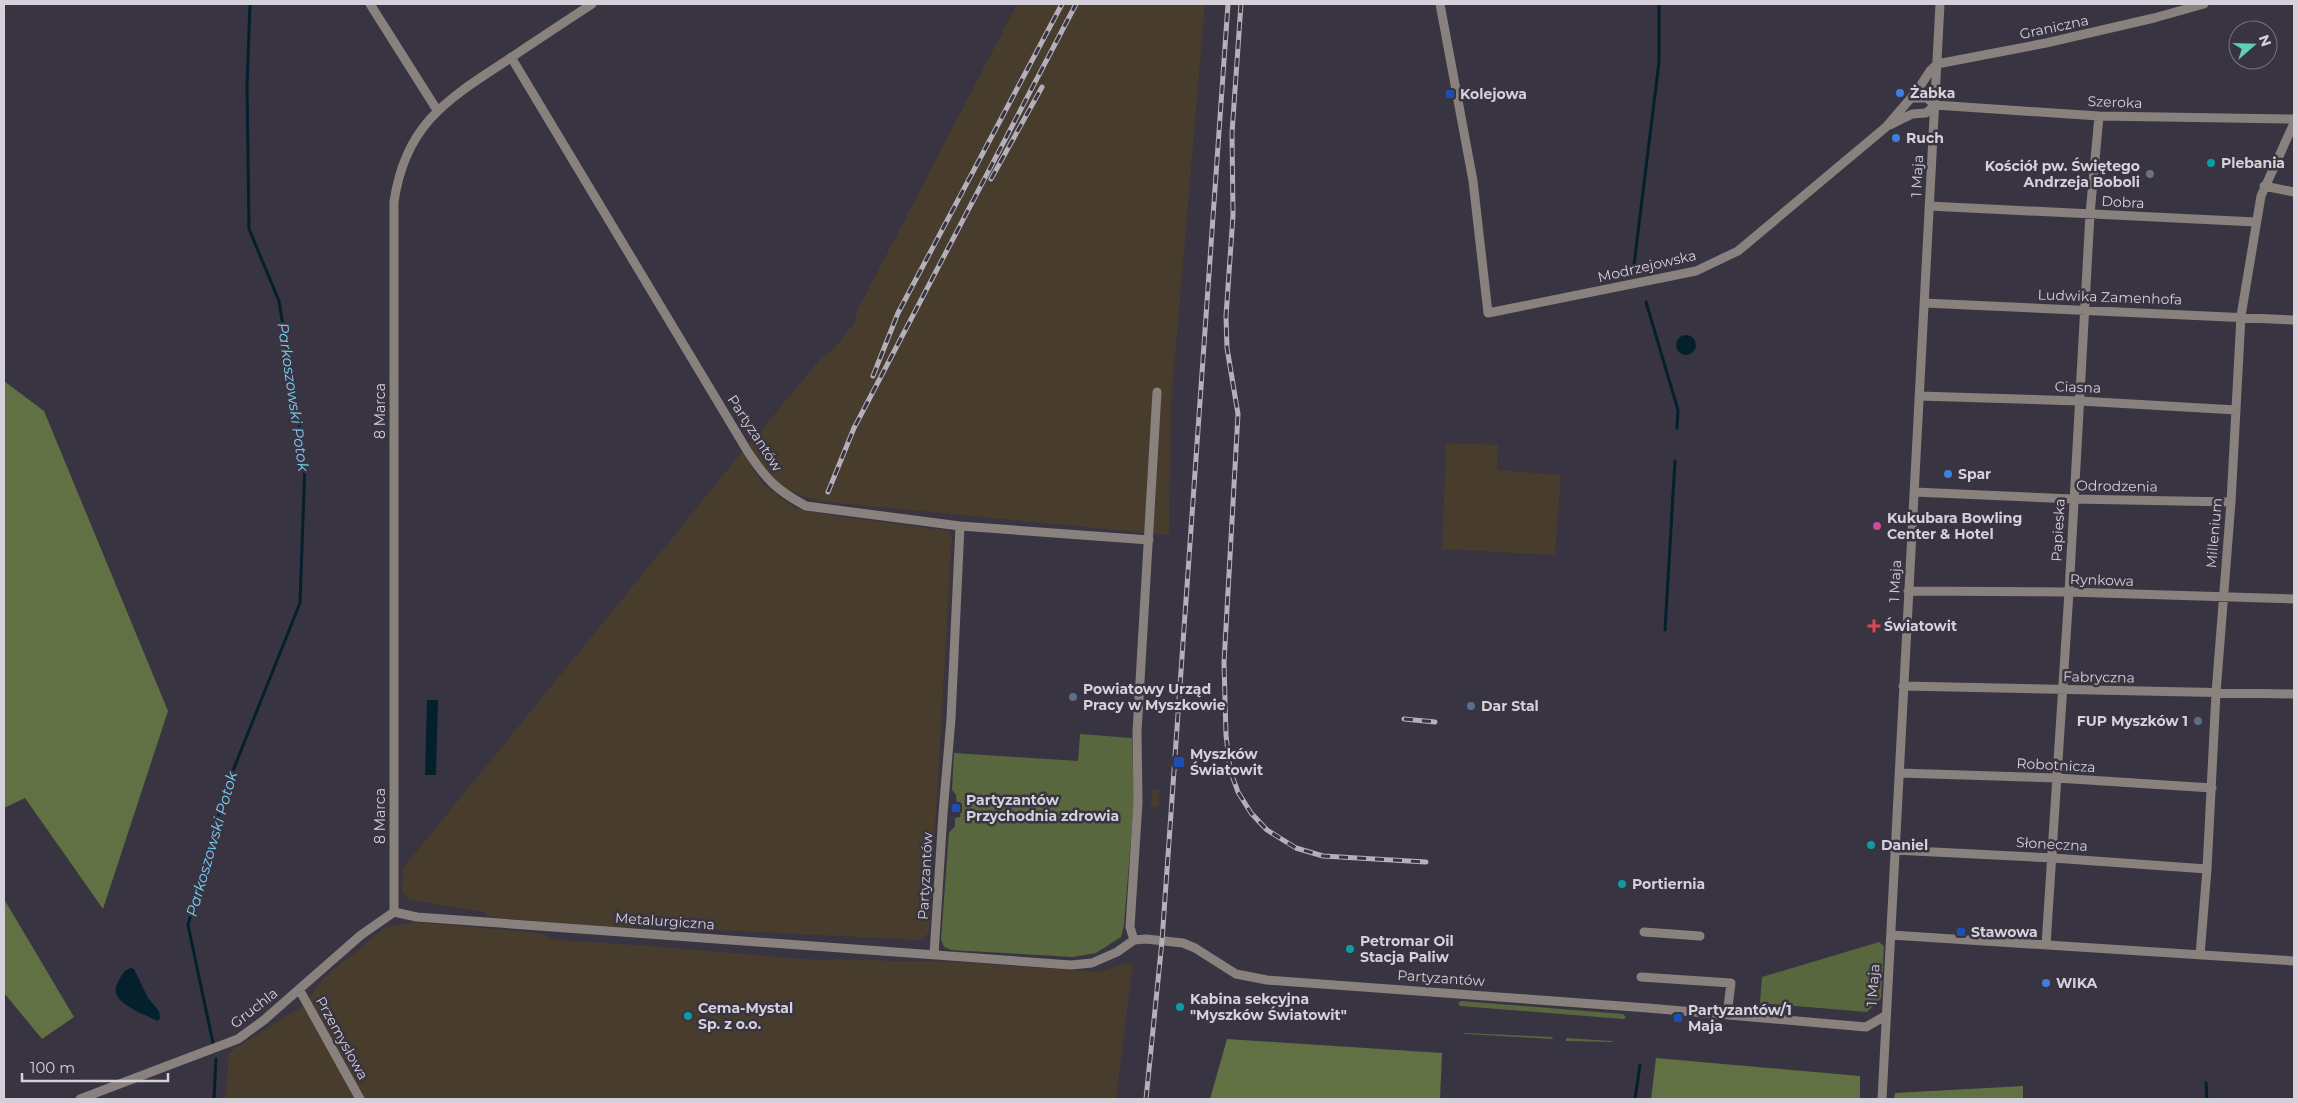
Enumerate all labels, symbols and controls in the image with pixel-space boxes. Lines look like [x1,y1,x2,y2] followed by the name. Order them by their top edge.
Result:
[2018,11,2090,43] street label: Graniczna
[2228,20,2278,70] north arrow
[2255,32,2276,49] text: N
[1910,84,1955,102] place label: Żabka
[1460,85,1527,103] place label: Kolejowa
[1894,87,1906,99] marker: Żabka
[1444,88,1456,100] marker: Kolejowa
[2087,92,2143,112] street label: Szeroka
[1906,129,1944,147] place label: Ruch
[1890,132,1902,144] marker: Ruch
[1907,154,1927,198] street label: 1 Maja
[2221,154,2285,172] place label: Plebania
[1985,157,2140,191] place label: Kościół pw. Świętego Andrzeja Boboli
[2205,157,2217,169] marker: Plebania
[2144,168,2156,180] marker: Kościół pw. Świętego Andrzeja Boboli
[2101,192,2145,212] street label: Dobra
[1596,246,1698,286] street label: Modrzejowska
[2037,285,2183,309] street label: Ludwika Zamenhofa
[274,321,313,474] water label: Parkoszowski Potok
[2054,377,2102,397] street label: Ciasna
[371,383,389,439] street label: 8 Marca
[724,391,787,475] street label: Partyzantów
[1958,465,1991,483] place label: Spar
[1942,468,1954,480] marker: Spar
[2076,476,2158,496] street label: Odrodzenia
[2202,497,2226,569] street label: Millenium
[2047,498,2069,562] street label: Papieska
[1887,509,2022,543] place label: Kukubara Bowling Center & Hotel
[1871,520,1883,532] marker: Kukubara Bowling Center & Hotel
[1885,559,1905,603] street label: 1 Maja
[2070,570,2134,590] street label: Rynkowa
[1884,617,1957,635] place label: Światowit
[1868,620,1880,632] marker: Światowit
[2063,667,2135,687] street label: Fabryczna
[1083,680,1226,714] place label: Powiatowy Urząd Pracy w Myszkowie
[1067,691,1079,703] marker: Powiatowy Urząd Pracy w Myszkowie
[1481,697,1539,715] place label: Dar Stal
[1465,700,1477,712] marker: Dar Stal
[2077,712,2188,730] place label: FUP Myszków 1
[2192,715,2204,727] marker: FUP Myszków 1
[1190,745,1263,779] place label: Myszków Światowit
[2016,754,2096,776] street label: Robotnicza
[1172,755,1186,769] marker: Myszków Światowit
[182,768,242,919] water label: Parkoszowski Potok
[371,788,389,844] street label: 8 Marca
[966,791,1119,825] place label: Partyzantów Przychodnia zdrowia
[950,802,962,814] marker: Partyzantów Przychodnia zdrowia
[914,831,936,920] street label: Partyzantów
[2016,833,2088,855] street label: Słoneczna
[1881,836,1928,854] place label: Daniel
[1865,839,1877,851] marker: Daniel
[1632,875,1705,893] place label: Portiernia
[1616,878,1628,890] marker: Portiernia
[614,909,716,933] street label: Metalurgiczna
[1971,923,2038,941] place label: Stawowa
[1955,926,1967,938] marker: Stawowa
[1360,932,1454,966] place label: Petromar Oil Stacja Paliw
[1344,943,1356,955] marker: Petromar Oil Stacja Paliw
[1863,963,1883,1007] street label: 1 Maja
[1397,966,1486,990] street label: Partyzantów
[2056,974,2098,992] place label: WIKA
[2040,977,2052,989] marker: WIKA
[227,984,281,1032] street label: Gruchla
[1190,990,1347,1024] place label: Kabina sekcyjna "Myszków Światowit"
[312,993,372,1083] street label: Przemysłowa
[698,999,793,1033] place label: Cema-Mystal Sp. z o.o.
[1174,1001,1186,1013] marker: Kabina sekcyjna "Myszków Światowit"
[1688,1001,1792,1035] place label: Partyzantów/1 Maja
[682,1010,694,1022] marker: Cema-Mystal Sp. z o.o.
[1672,1012,1684,1024] marker: Partyzantów/1 Maja
[22,1050,169,1082] scale bar
[30,1058,75,1077] text: 100 m

